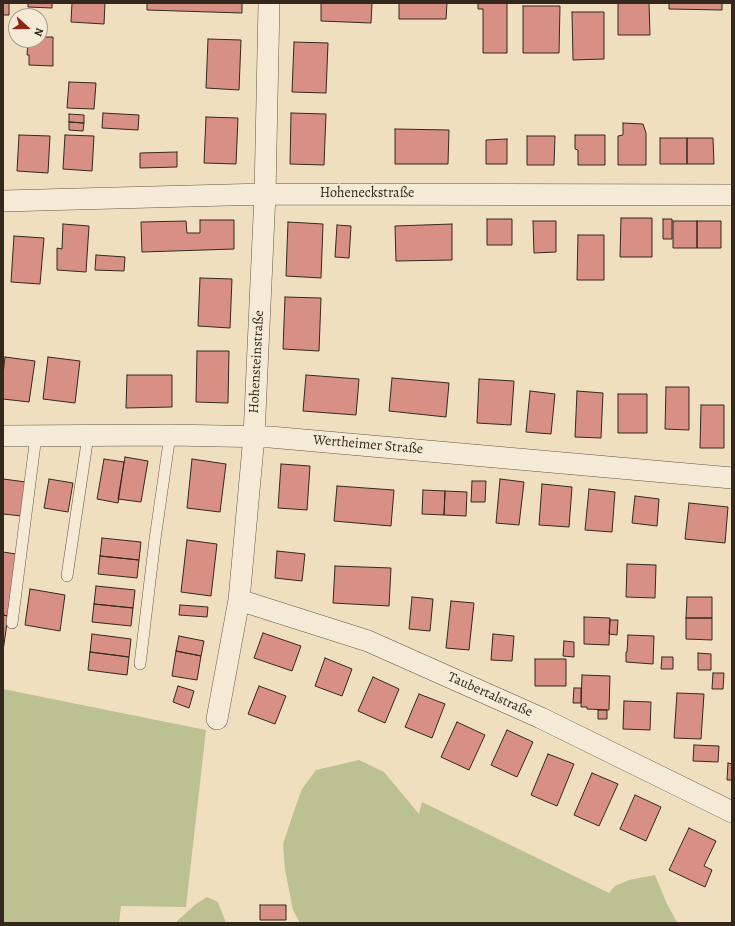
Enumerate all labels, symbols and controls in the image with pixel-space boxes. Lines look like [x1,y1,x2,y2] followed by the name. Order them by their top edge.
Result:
[8,8,48,48] north arrow
[30,26,47,39] text: N
[320,186,414,202] street label: Hoheneckstraße
[246,310,268,414] street label: Hohensteinstraße
[312,432,424,458] street label: Wertheimer Straße
[445,669,535,721] street label: Taubertalstraße

